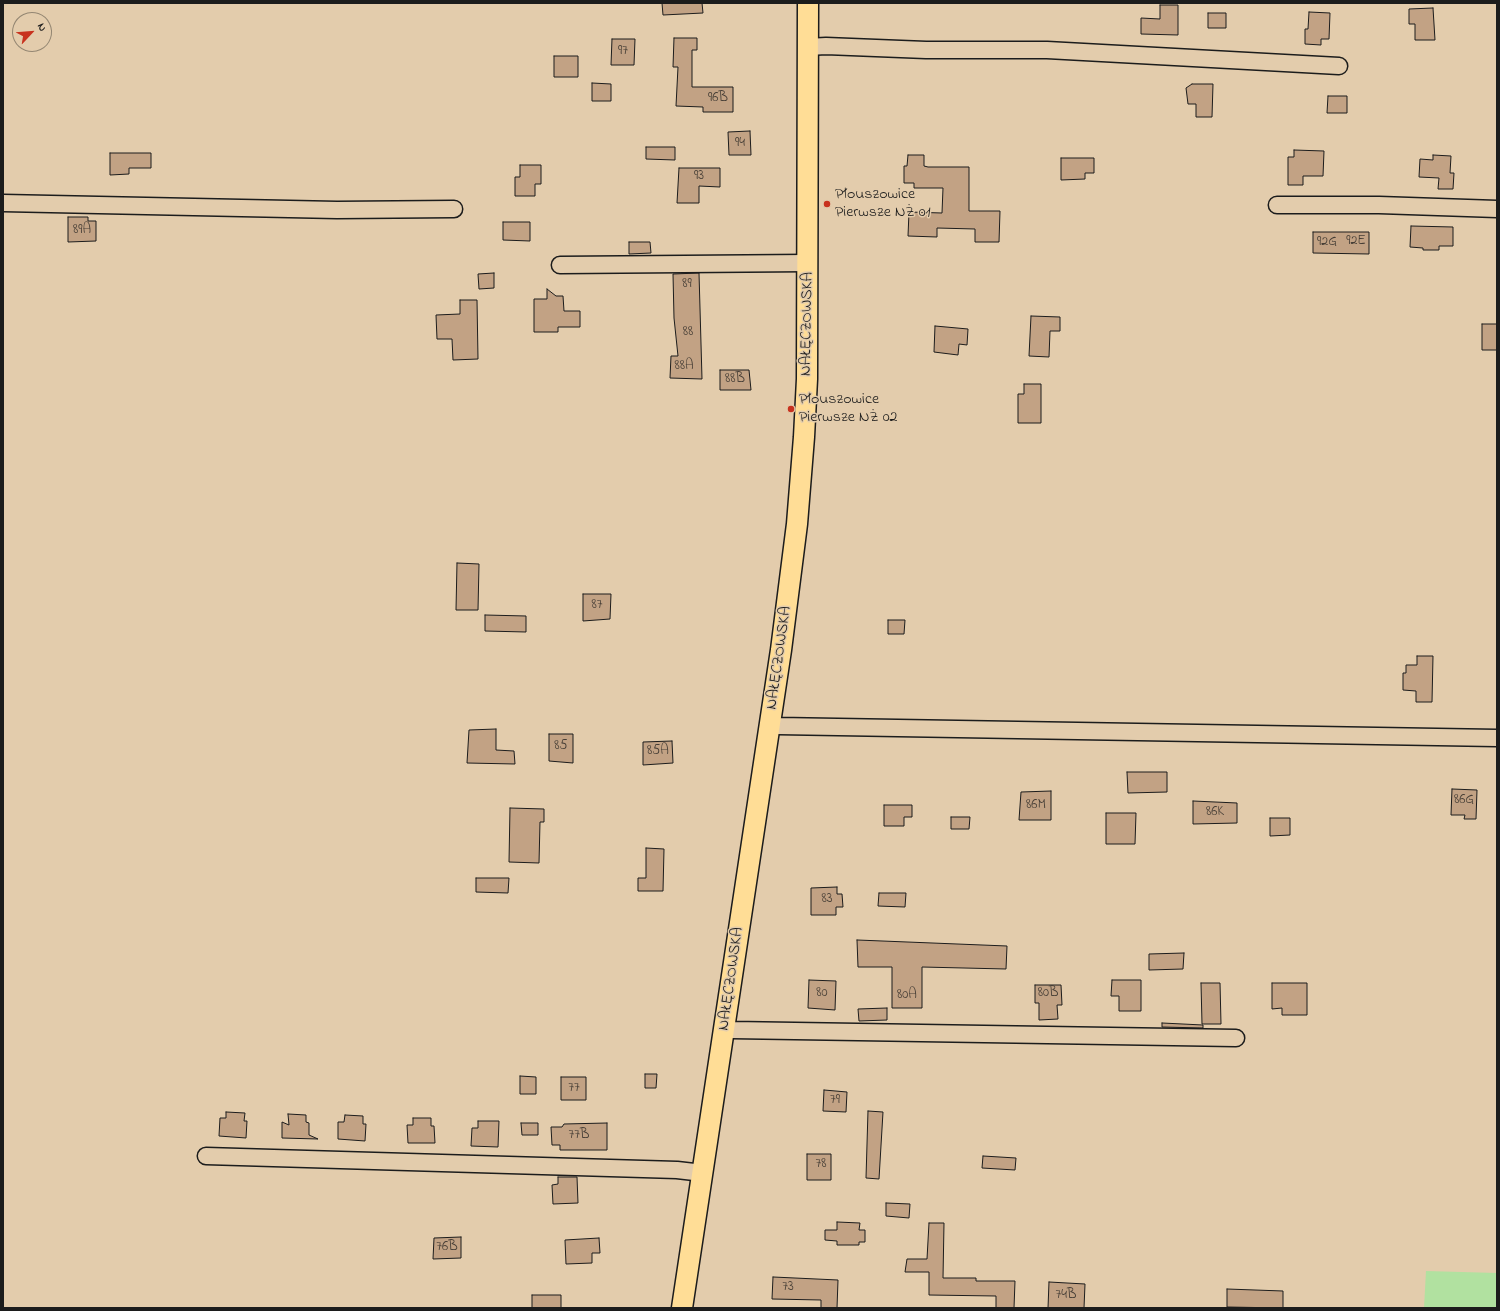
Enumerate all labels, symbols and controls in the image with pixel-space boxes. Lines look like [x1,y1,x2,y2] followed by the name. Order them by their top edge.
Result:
[12,12,52,52] north arrow
[33,20,51,34] text: N
[618,44,628,60] house number: 97
[708,91,728,107] house number: 96B
[735,136,745,152] house number: 94
[694,169,704,185] house number: 93
[835,185,931,223] place label: Płouszowice Pierwsze NŻ 01
[822,199,832,209] marker: Płouszowice Pierwsze NŻ 01
[73,223,91,239] house number: 89A
[1346,234,1366,250] house number: 92E
[1317,235,1337,251] house number: 92G
[797,272,819,376] street label: NAŁĘCZOWSKA
[682,277,692,293] house number: 89
[683,325,693,341] house number: 88
[674,359,694,375] house number: 88A
[725,372,745,388] house number: 88B
[799,390,898,428] place label: Płouszowice Pierwsze NŻ 02
[786,404,796,414] marker: Płouszowice Pierwsze NŻ 02
[591,598,603,614] house number: 87
[763,605,797,711] street label: NAŁĘCZOWSKA
[554,739,568,755] house number: 85
[647,744,669,760] house number: 85A
[1454,793,1474,809] house number: 86G
[1026,798,1046,814] house number: 86M
[1206,805,1224,821] house number: 86K
[821,892,833,908] house number: 83
[715,926,749,1032] street label: NAŁĘCZOWSKA
[816,986,828,1002] house number: 80
[1038,986,1058,1002] house number: 80B
[897,988,917,1004] house number: 80A
[568,1081,580,1097] house number: 77
[830,1093,840,1109] house number: 79
[569,1128,589,1144] house number: 77B
[815,1157,827,1173] house number: 78
[436,1240,458,1256] house number: 76B
[782,1280,794,1296] house number: 73
[1056,1288,1076,1304] house number: 74B

